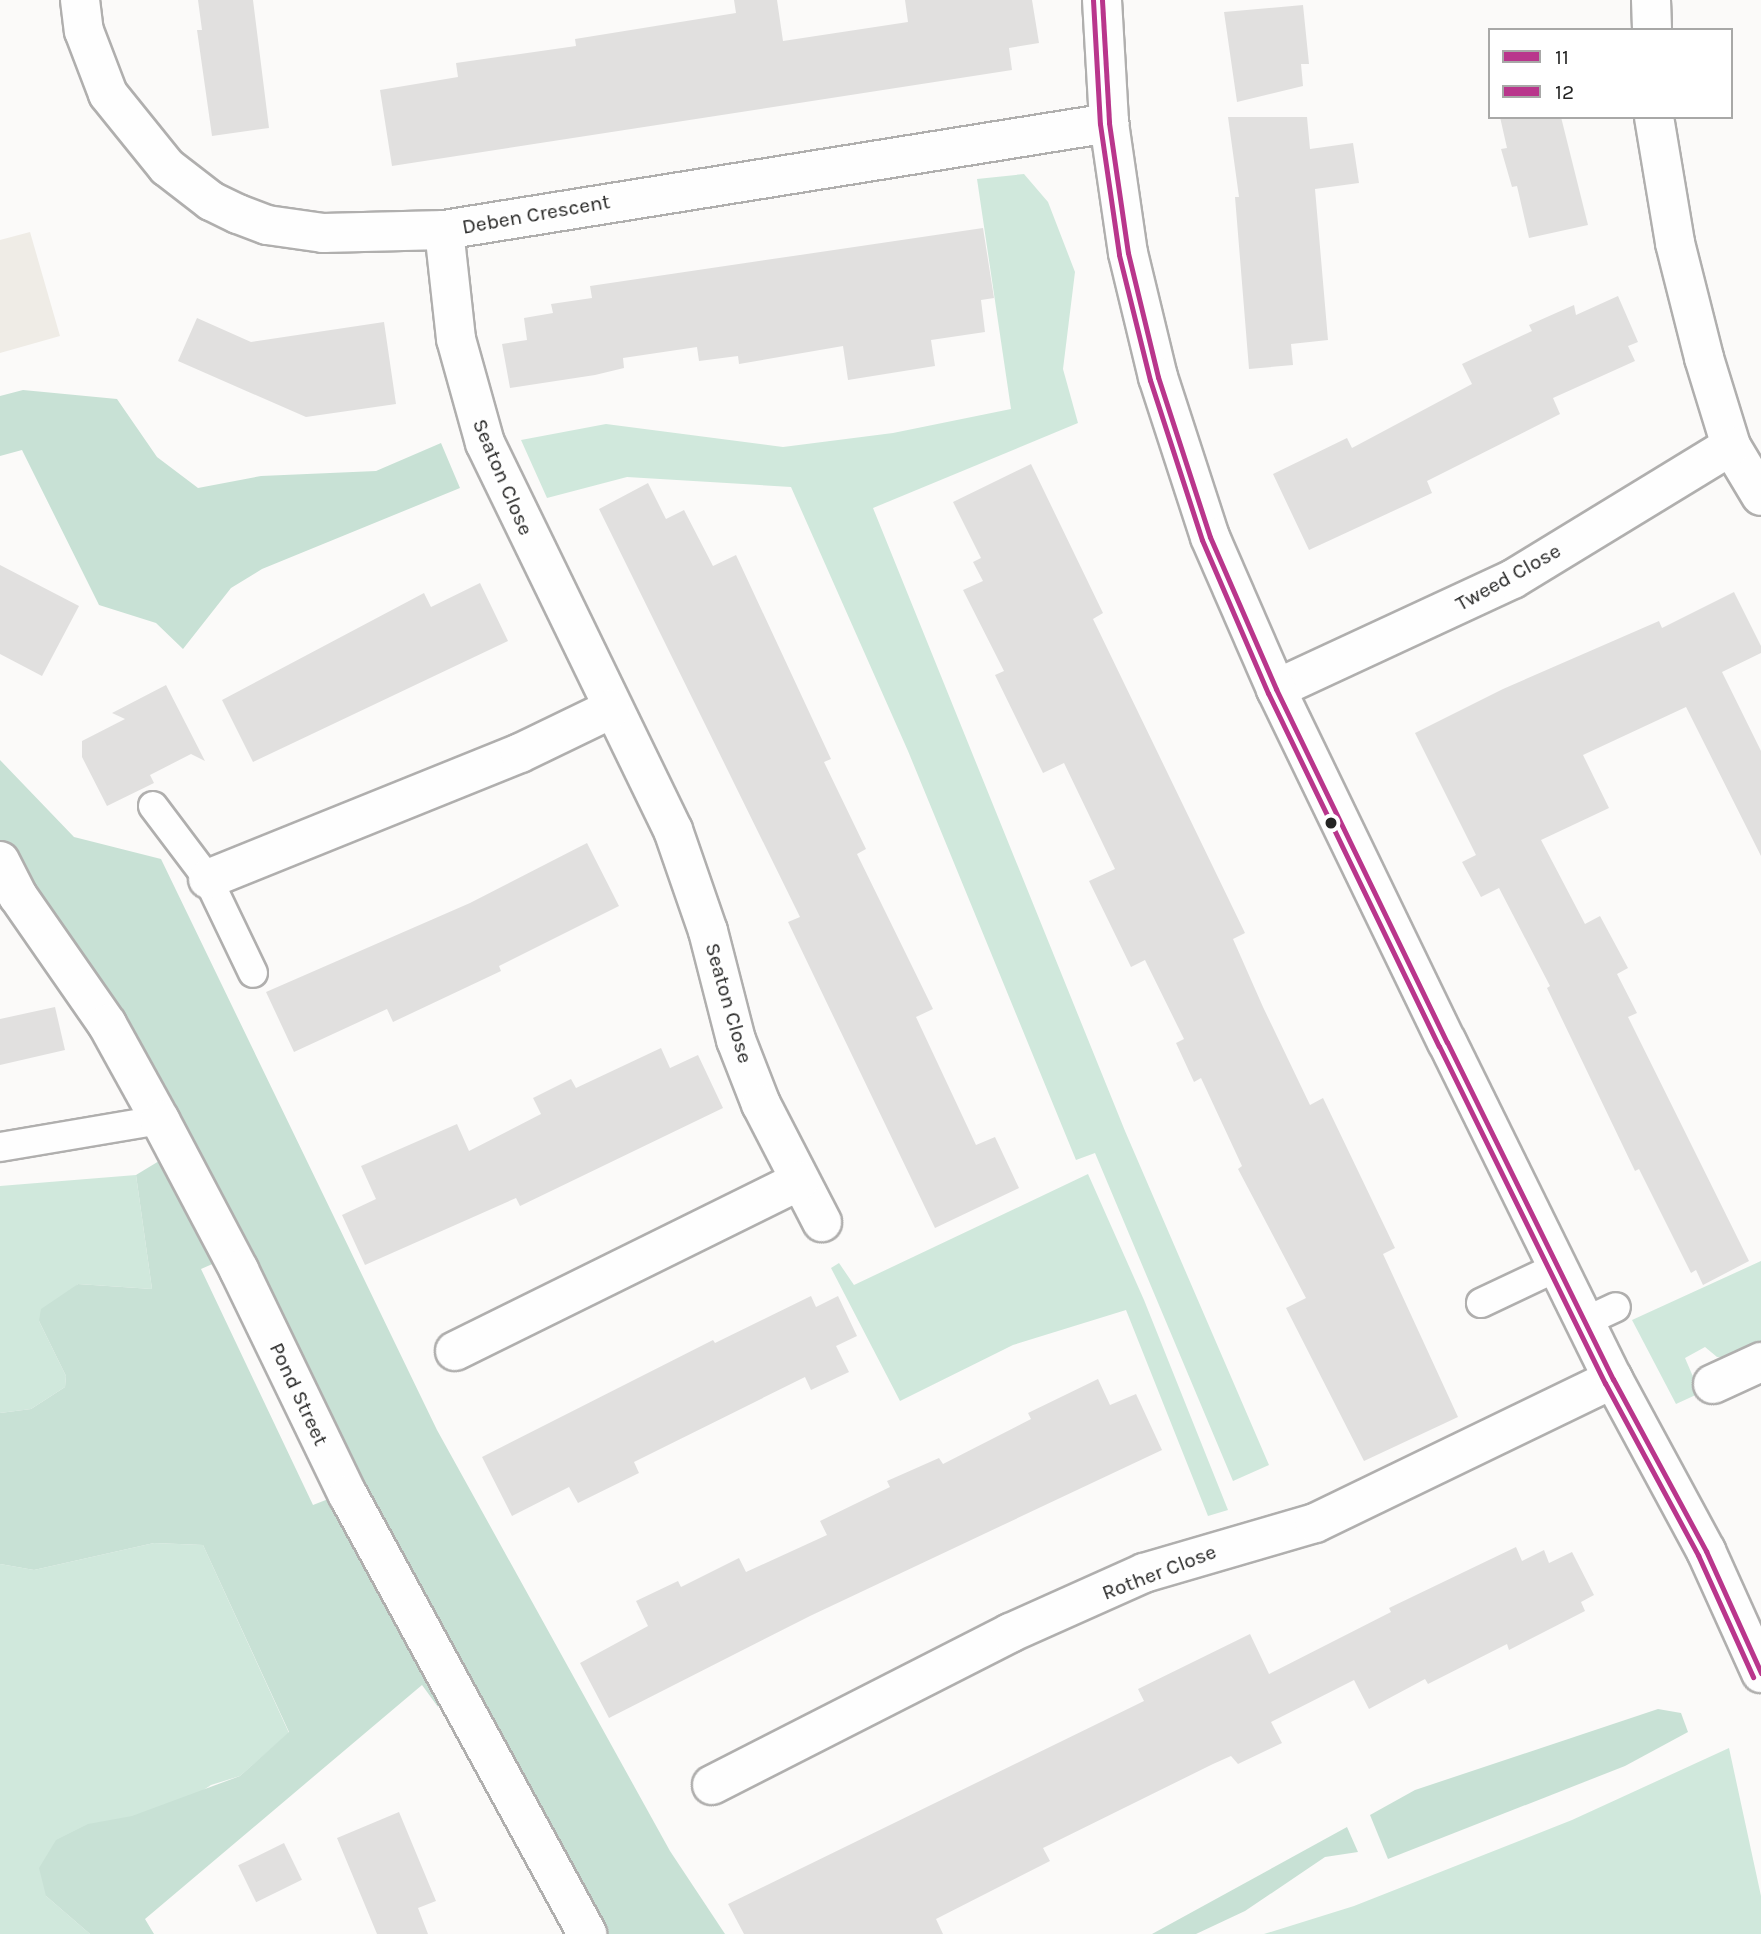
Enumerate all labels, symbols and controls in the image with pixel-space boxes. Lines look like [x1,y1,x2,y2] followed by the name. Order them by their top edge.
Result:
[1488,28,1733,119] legend
[1555,45,1569,69] text: 11
[1555,80,1574,104] text: 12
[460,189,612,239] street label: Deben Crescent
[467,415,539,539] street label: Seaton Close
[1451,538,1565,616] street label: Tweed Close
[1324,816,1338,830] unlabelled marker
[700,940,758,1066] street label: Seaton Close
[264,1338,334,1450] street label: Pond Street
[1098,1539,1220,1605] street label: Rother Close

